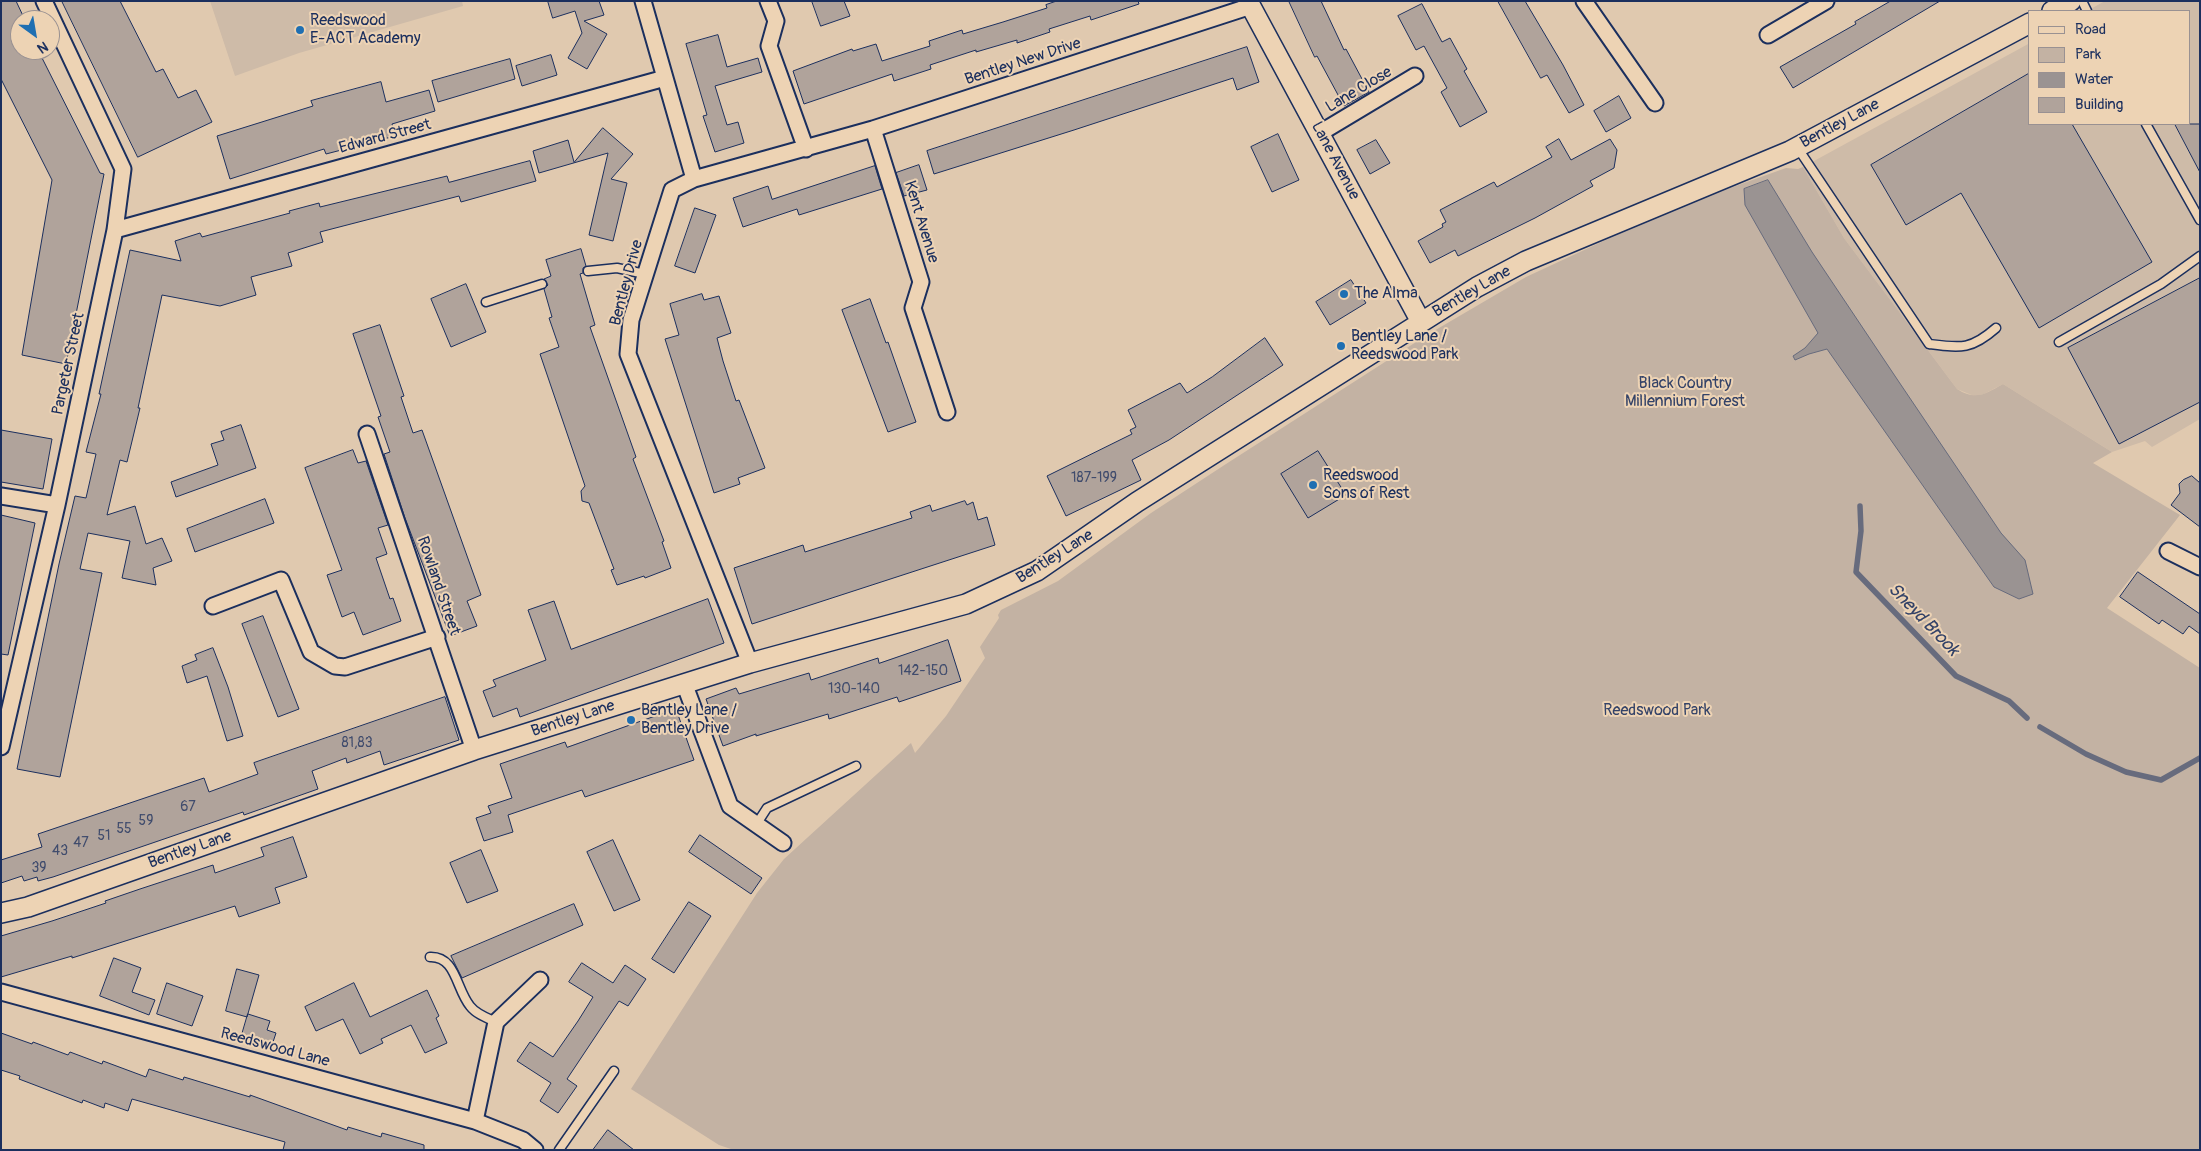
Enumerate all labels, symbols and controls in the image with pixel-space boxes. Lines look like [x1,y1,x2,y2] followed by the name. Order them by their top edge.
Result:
[10,10,60,60] north arrow
[2028,10,2191,125] legend
[310,11,420,49] place label: Reedswood E-ACT Academy
[2075,20,2106,39] text: Road
[294,24,306,36] marker: Reedswood E-ACT Academy
[962,34,1084,90] street label: Bentley New Drive
[34,38,51,57] text: N
[2075,45,2101,64] text: Park
[1322,63,1396,117] street label: Lane Close
[2075,70,2113,89] text: Water
[1797,95,1883,153] street label: Bentley Lane
[2075,95,2123,114] text: Building
[337,115,433,159] street label: Edward Street
[1306,119,1364,203] street label: Lane Avenue
[899,178,943,266] street label: Kent Avenue
[606,238,648,328] street label: Bentley Drive
[1430,262,1514,322] street label: Bentley Lane
[1354,284,1418,304] place label: The Alma
[1338,288,1350,300] marker: The Alma
[49,311,89,417] street label: Pargeter Street
[1351,327,1458,365] place label: Bentley Lane / Reedswood Park
[1335,340,1347,352] marker: Bentley Lane / Reedswood Park
[1625,374,1745,412] park label: Black Country Millennium Forest
[1323,466,1409,504] place label: Reedswood Sons of Rest
[1071,470,1117,486] house number: 187-199
[1307,479,1319,491] marker: Reedswood Sons of Rest
[1013,526,1097,588] street label: Bentley Lane
[412,534,464,638] street label: Rowland Street
[1883,579,1963,661] water label: Sneyd Brook
[898,663,948,679] house number: 142-150
[828,681,880,697] house number: 130-140
[529,696,617,742] street label: Bentley Lane
[641,701,737,739] place label: Bentley Lane / Bentley Drive
[1603,701,1711,721] park label: Reedswood Park
[625,714,637,726] marker: Bentley Lane / Bentley Drive
[342,735,372,751] house number: 81,83
[180,799,196,815] house number: 67
[139,813,153,829] house number: 59
[116,821,132,837] house number: 55
[146,827,234,873] street label: Bentley Lane
[97,828,111,844] house number: 51
[73,835,89,851] house number: 47
[52,843,68,859] house number: 43
[31,860,47,876] house number: 39
[218,1024,332,1072] street label: Reedswood Lane

